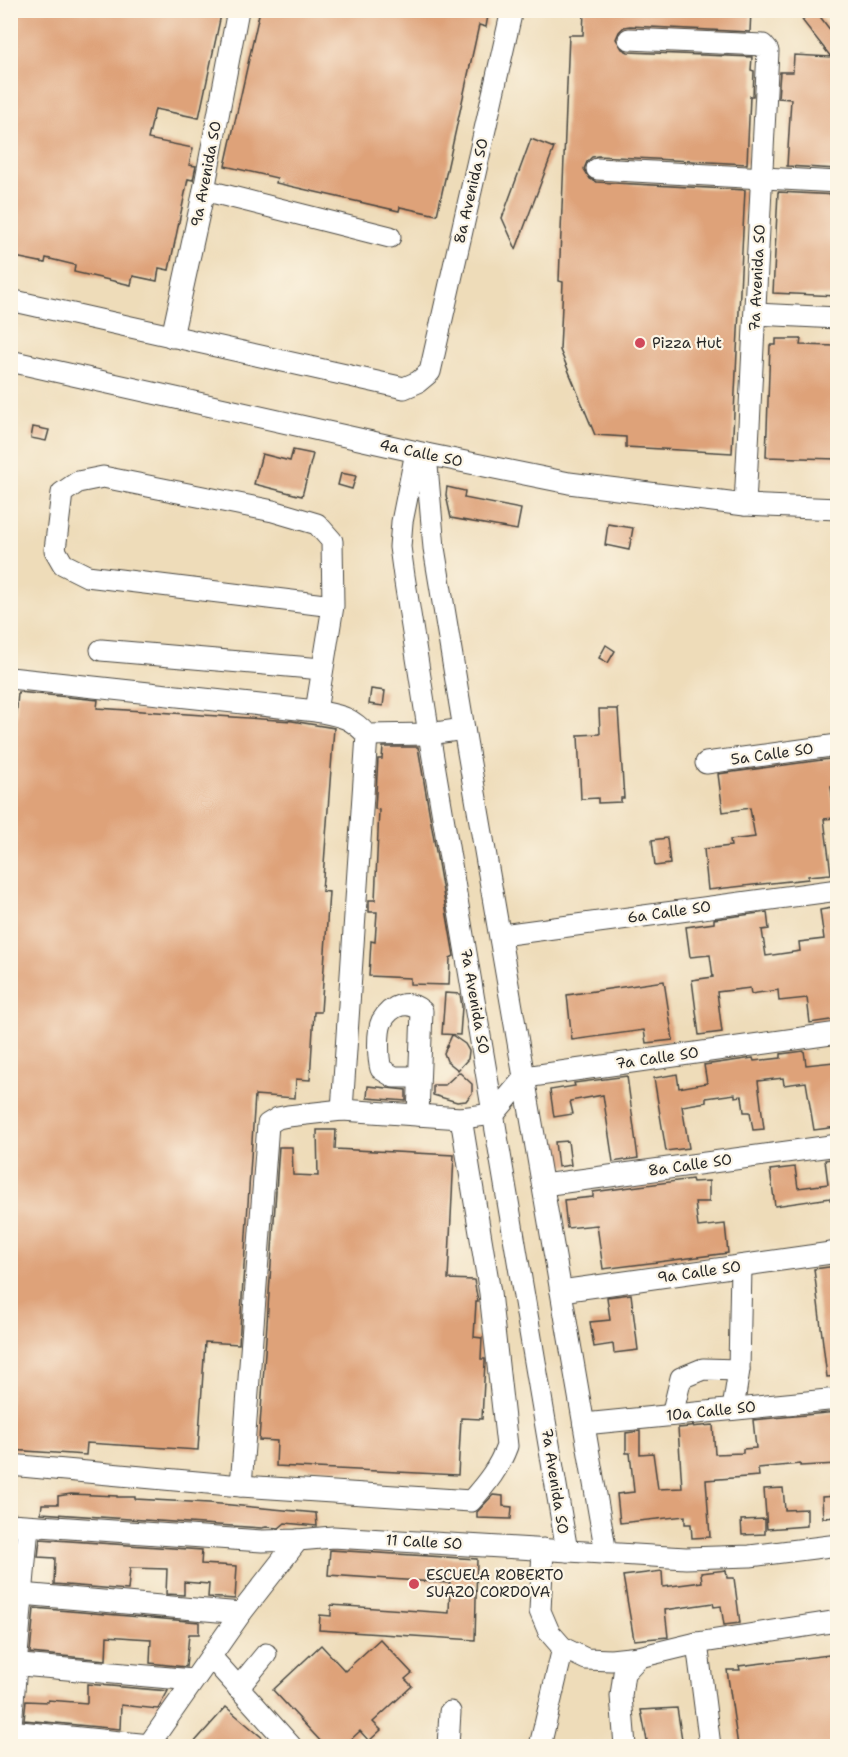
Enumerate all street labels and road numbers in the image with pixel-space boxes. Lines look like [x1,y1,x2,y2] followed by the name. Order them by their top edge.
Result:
[186,119,226,229] street label: 9a Avenida SO
[449,136,493,246] street label: 8a Avenida SO
[744,224,770,332] street label: 7a Avenida SO
[378,434,464,472] street label: 4a Calle SO
[729,738,815,770] street label: 5a Calle SO
[626,896,712,928] street label: 6a Calle SO
[456,947,494,1055] street label: 7a Avenida SO
[614,1042,700,1074] street label: 7a Calle SO
[647,1149,733,1181] street label: 8a Calle SO
[656,1256,742,1288] street label: 9a Calle SO
[665,1396,757,1426] street label: 10a Calle SO
[537,1427,573,1535] street label: 7a Avenida SO
[385,1530,463,1554] street label: 11 Calle SO

